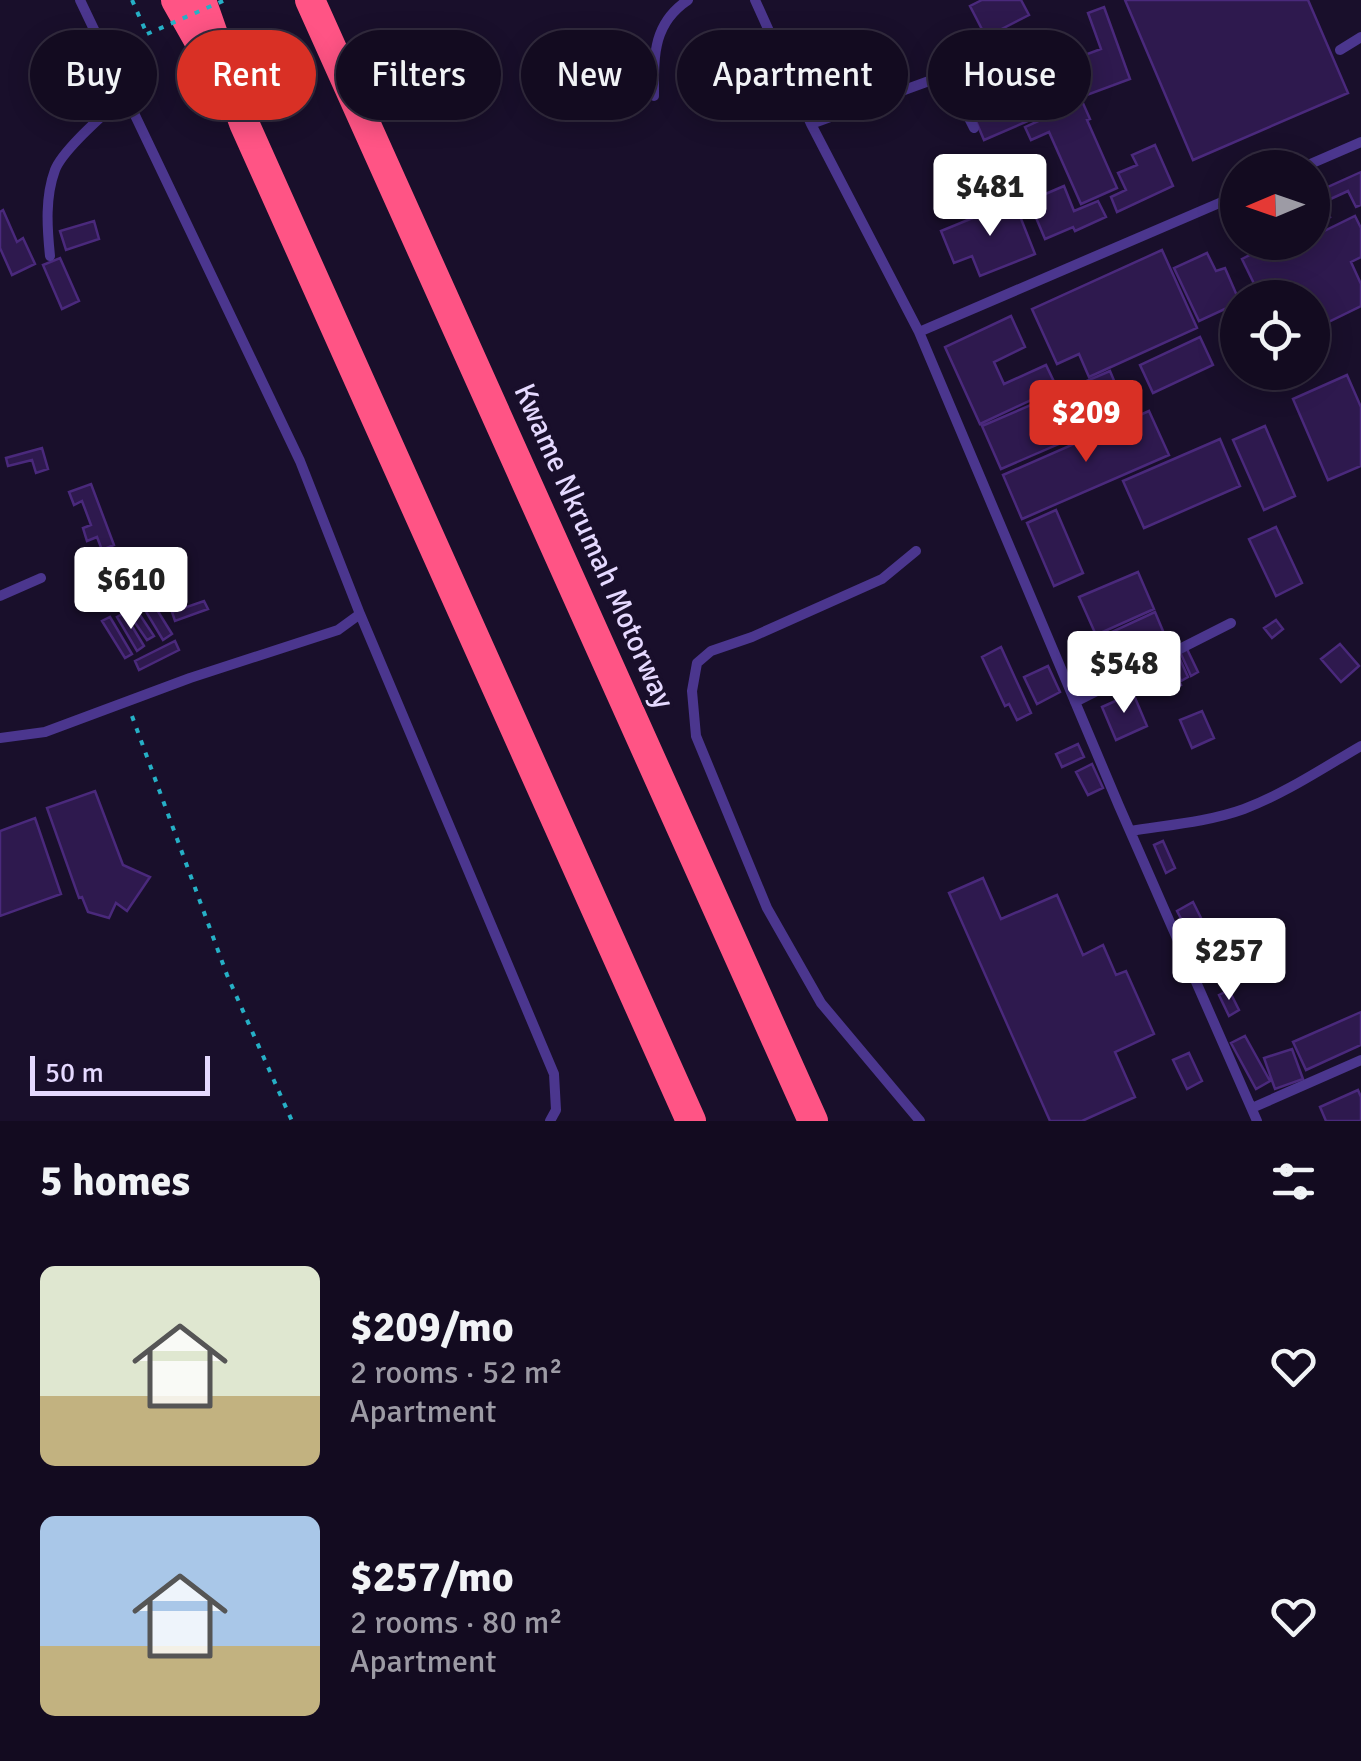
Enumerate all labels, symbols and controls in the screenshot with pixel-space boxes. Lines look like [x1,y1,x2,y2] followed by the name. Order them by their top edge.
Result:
[30,30,157,120] chip: Buy
[177,30,316,120] chip: Rent
[336,30,501,120] chip: Filters
[521,30,657,120] chip: New
[677,30,908,120] chip: Apartment
[928,30,1091,120] chip: House
[1220,150,1330,260] north arrow
[1220,150,1330,390] map controls
[931,154,1049,239] pin: $481
[955,167,1025,206] text: $481
[1220,280,1330,390] button: locate
[506,378,682,714] street label: Kwame Nkrumah Motorway
[1027,380,1145,465] pin: $209
[1051,393,1121,432] text: $209
[72,547,190,632] pin: $610
[96,560,166,599] text: $610
[1065,631,1183,716] pin: $548
[1089,644,1159,683] text: $548
[1170,918,1288,1003] pin: $257
[1194,931,1264,970] text: $257
[30,1051,210,1096] scale bar
[45,1056,104,1090] text: 50 m
[1266,1154,1321,1209] icon: filters
[40,1156,190,1207] text: 5 homes
[350,1302,514,1353] text: $209/mo
[120,1306,240,1426] icon: home
[1266,1339,1321,1394] icon: heart
[350,1353,563,1392] text: 2 rooms · 52 m²
[350,1392,497,1431] text: Apartment
[350,1552,514,1603] text: $257/mo
[120,1556,240,1676] icon: home
[1266,1589,1321,1644] icon: heart
[350,1603,563,1642] text: 2 rooms · 80 m²
[350,1642,497,1681] text: Apartment

